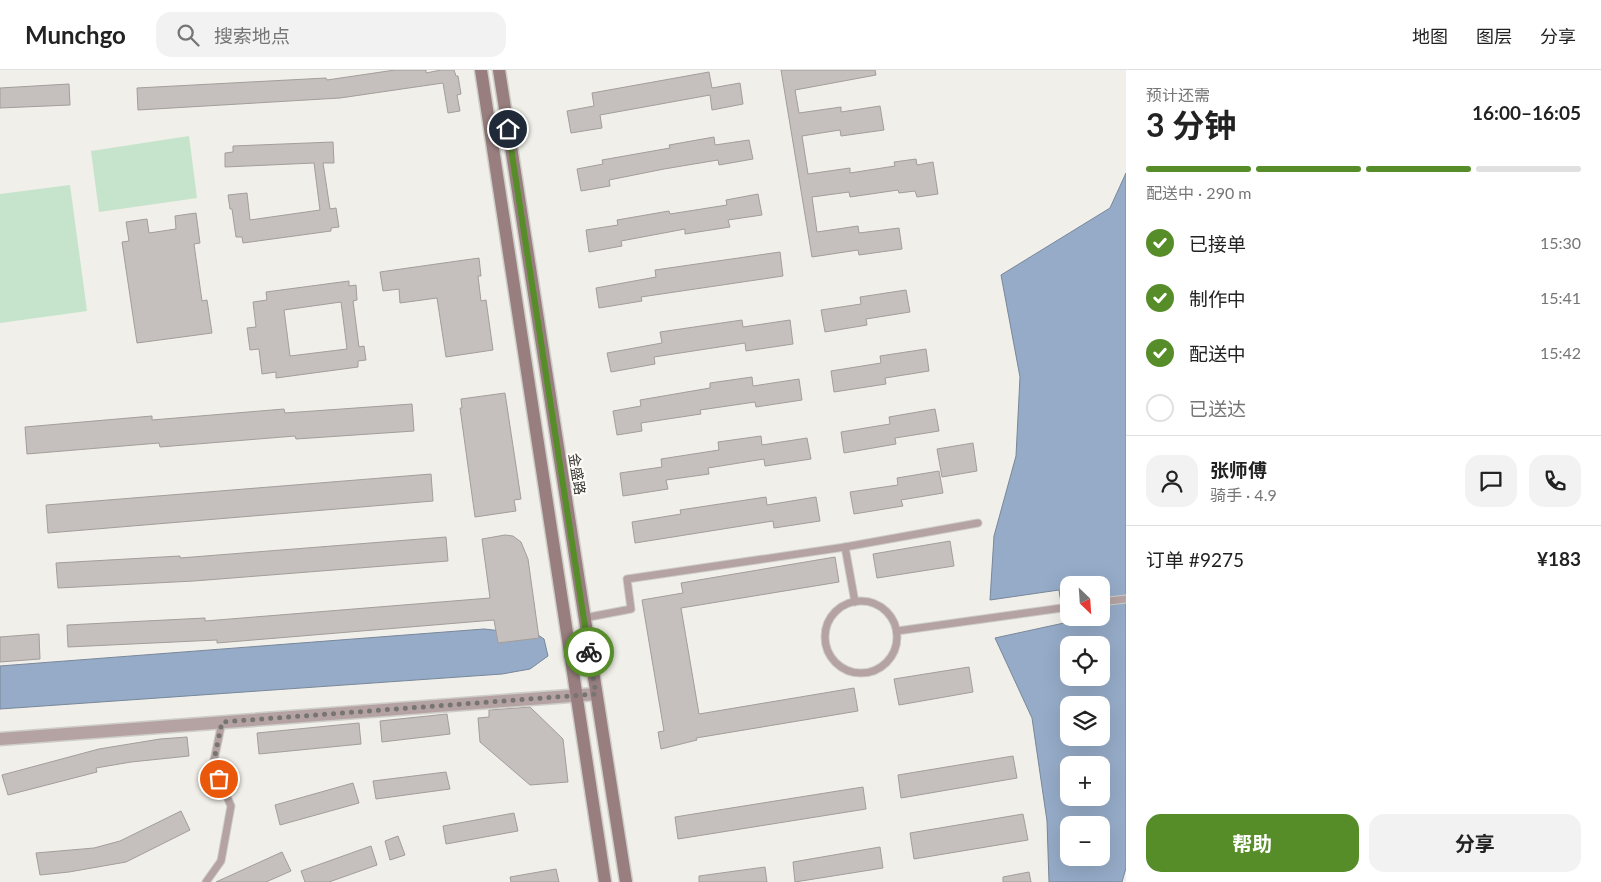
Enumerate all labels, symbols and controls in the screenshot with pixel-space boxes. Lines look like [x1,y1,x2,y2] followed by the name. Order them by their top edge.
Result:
[156,12,506,57] search box
[25,20,126,49] text: Munchgo
[174,21,202,49] icon: search
[214,24,290,47] text: 搜索地点
[1412,25,1448,47] text: 地图
[1476,25,1512,47] text: 图层
[1540,25,1576,47] text: 分享
[1146,85,1210,104] text: 预计还需
[1472,101,1581,124] text: 16:00–16:05
[1146,105,1236,144] text: 3 分钟
[487,108,529,150] pin
[494,115,522,143] icon: home
[1146,183,1251,202] text: 配送中 · 290 m
[1146,229,1174,257] icon: check
[1189,232,1246,255] text: 已接单
[1540,233,1581,252] text: 15:30
[1146,284,1174,312] icon: check
[1189,287,1246,310] text: 制作中
[1540,288,1581,307] text: 15:41
[1146,339,1174,367] icon: check
[1189,342,1246,365] text: 配送中
[1540,343,1581,362] text: 15:42
[1189,397,1246,420] text: 已送达
[566,452,589,496] street label: 金盛路
[1146,455,1198,507] button: person
[1465,455,1517,507] button: chat
[1529,455,1581,507] button: phone
[1210,458,1267,481] text: 张师傅
[1210,485,1277,504] text: 骑手 · 4.9
[1537,547,1581,570] text: ¥183
[1146,548,1244,571] text: 订单 #9275
[1060,576,1110,626] north arrow
[1060,576,1110,866] map controls
[564,627,614,677] courier
[1060,636,1110,686] button: locate
[575,638,603,666] icon: bike
[1060,696,1110,746] button: layers
[1060,756,1110,806] button: +
[198,758,240,800] pin
[205,765,233,793] icon: bag
[1146,814,1359,872] button: 帮助
[1369,814,1581,872] button: 分享
[1060,816,1110,866] button: −

